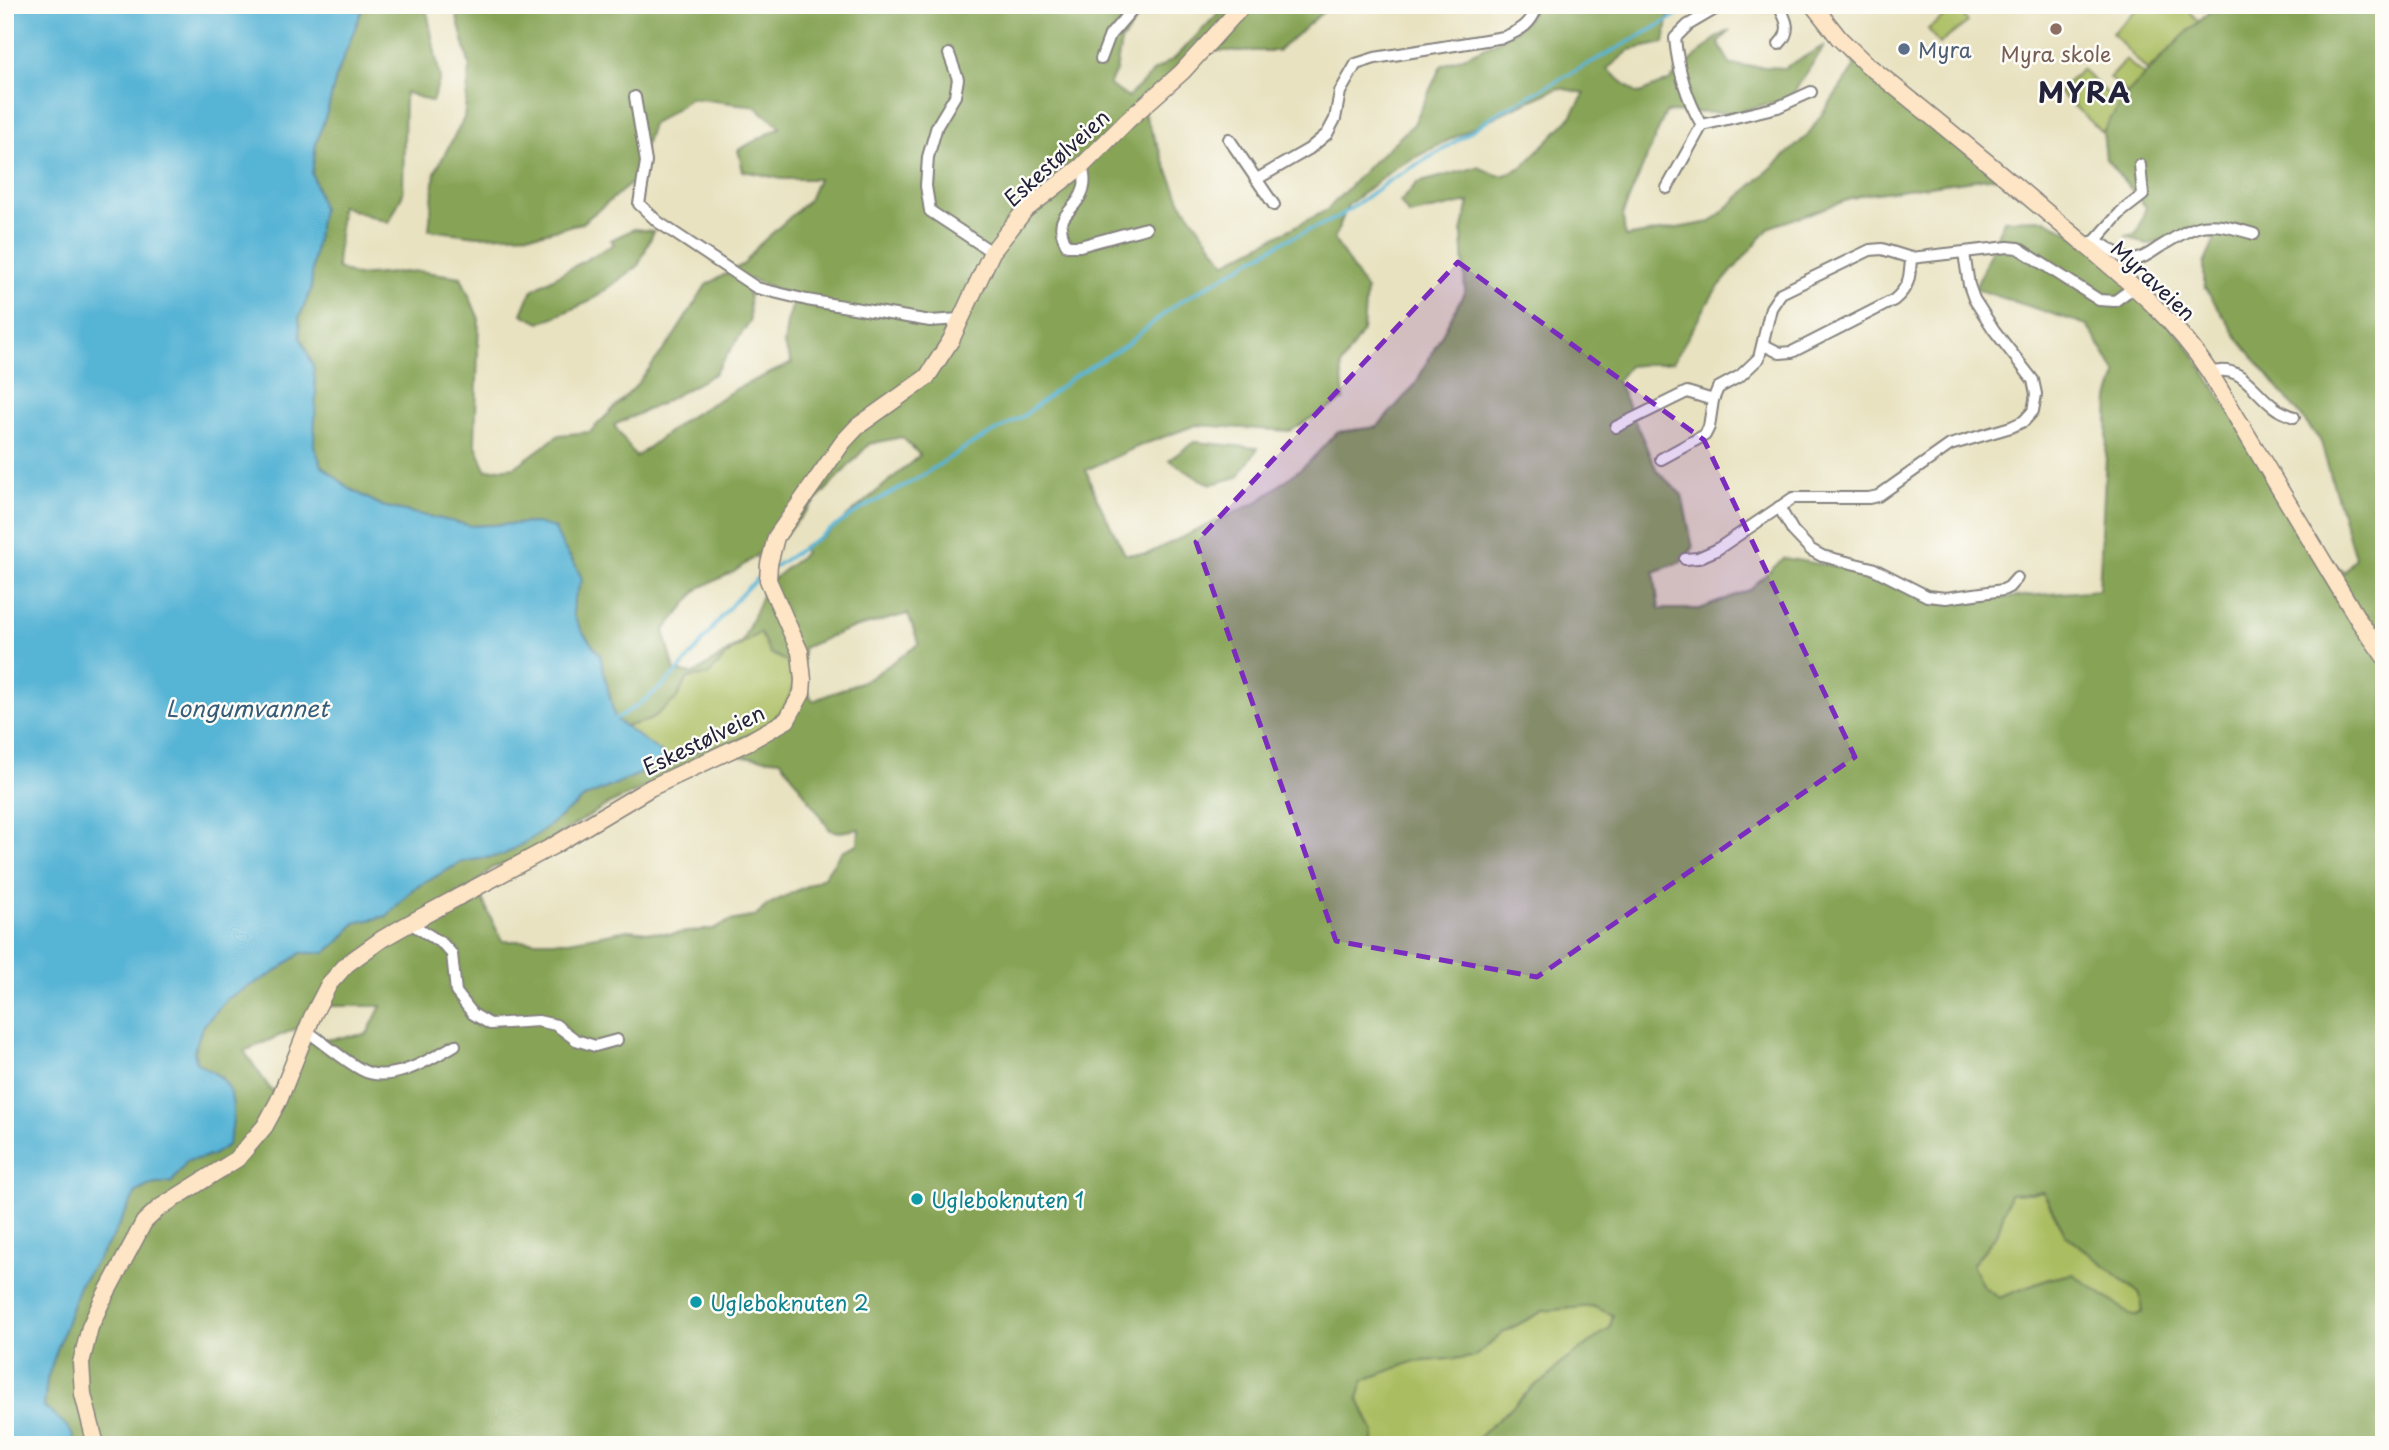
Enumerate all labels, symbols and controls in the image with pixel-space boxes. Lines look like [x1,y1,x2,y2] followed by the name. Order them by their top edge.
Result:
[2048,21,2064,37] marker: Myra skole
[1918,33,1972,65] place label: Myra
[2001,37,2111,69] place label: Myra skole
[1896,41,1912,57] marker: Myra
[2038,70,2132,113] district label: MYRA
[996,101,1116,213] street label: Eskestølveien
[2104,232,2204,328] street label: Myraveien
[166,690,331,725] water label: Longumvannet
[636,696,770,782] street label: Eskestølveien
[931,1183,1084,1215] place label: Ugleboknuten 1
[909,1191,925,1207] marker: Ugleboknuten 1
[710,1286,869,1318] place label: Ugleboknuten 2
[688,1294,704,1310] marker: Ugleboknuten 2

